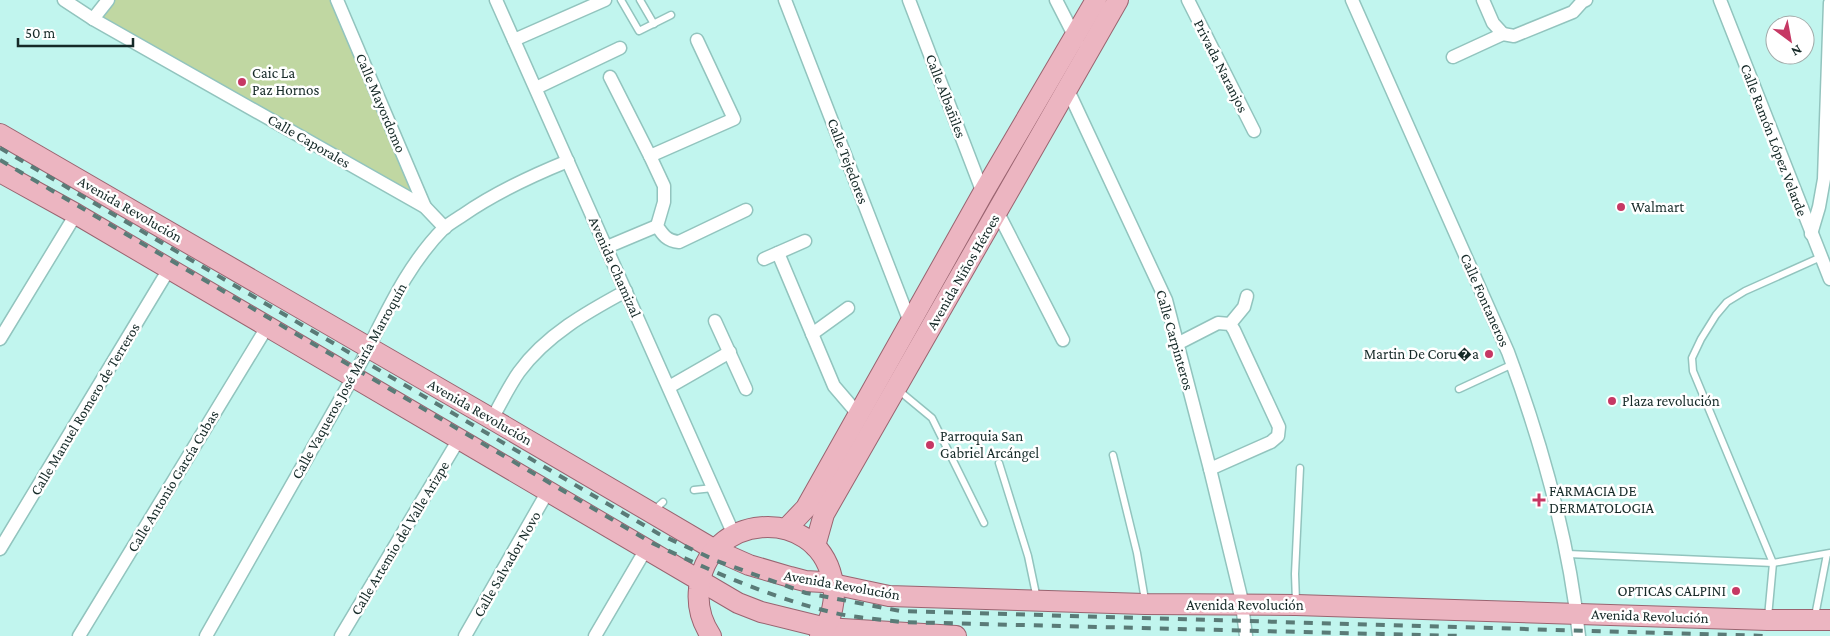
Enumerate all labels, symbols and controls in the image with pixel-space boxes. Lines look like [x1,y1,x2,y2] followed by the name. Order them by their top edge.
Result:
[18,15,132,47] scale bar
[1765,15,1815,65] north arrow
[1190,17,1251,116] street label: Privada Naranjos
[25,25,55,41] text: 50 m
[1788,42,1805,61] text: N
[352,51,409,155] street label: Calle Mayordomo
[923,52,969,140] street label: Calle Albañiles
[1737,62,1811,219] street label: Calle Ramón López Velarde
[252,65,320,98] place label: Caic La Paz Hornos
[236,76,248,88] marker: Caic La Paz Hornos
[264,111,353,172] street label: Calle Caporales
[823,116,872,206] street label: Calle Tejedores
[75,173,185,245] street label: Avenida Revolución
[1631,199,1685,215] place label: Walmart
[1615,201,1627,213] marker: Walmart
[923,211,1003,333] street label: Avenida Niños Héroes
[586,214,644,320] street label: Avenida Chamizal
[1457,251,1513,349] street label: Calle Fontaneros
[288,280,411,482] street label: Calle Vaqueros José María Marroquín
[1152,288,1197,392] street label: Calle Carpinteros
[27,320,143,498] street label: Calle Manuel Romero de Terreros
[1364,346,1479,362] place label: Martin De Coru�a
[1483,348,1495,360] marker: Martin De Coru�a
[425,376,535,448] street label: Avenida Revolución
[1622,393,1720,409] place label: Plaza revolución
[1606,395,1618,407] marker: Plaza revolución
[124,407,222,555] street label: Calle Antonio García Cubas
[940,428,1039,462] place label: Parroquia San Gabriel Arcángel
[924,439,936,451] marker: Parroquia San Gabriel Arcángel
[348,458,453,618] street label: Calle Artemio del Valle Arizpe
[1549,483,1654,516] place label: FARMACIA DE DERMATOLOGIA
[1533,494,1545,506] marker: FARMACIA DE DERMATOLOGIA
[470,508,544,620] street label: Calle Salvador Novo
[783,567,901,603] street label: Avenida Revolución
[1618,583,1726,599] place label: OPTICAS CALPINI
[1730,585,1742,597] marker: OPTICAS CALPINI
[1186,597,1304,613] street label: Avenida Revolución
[1591,606,1709,626] street label: Avenida Revolución

